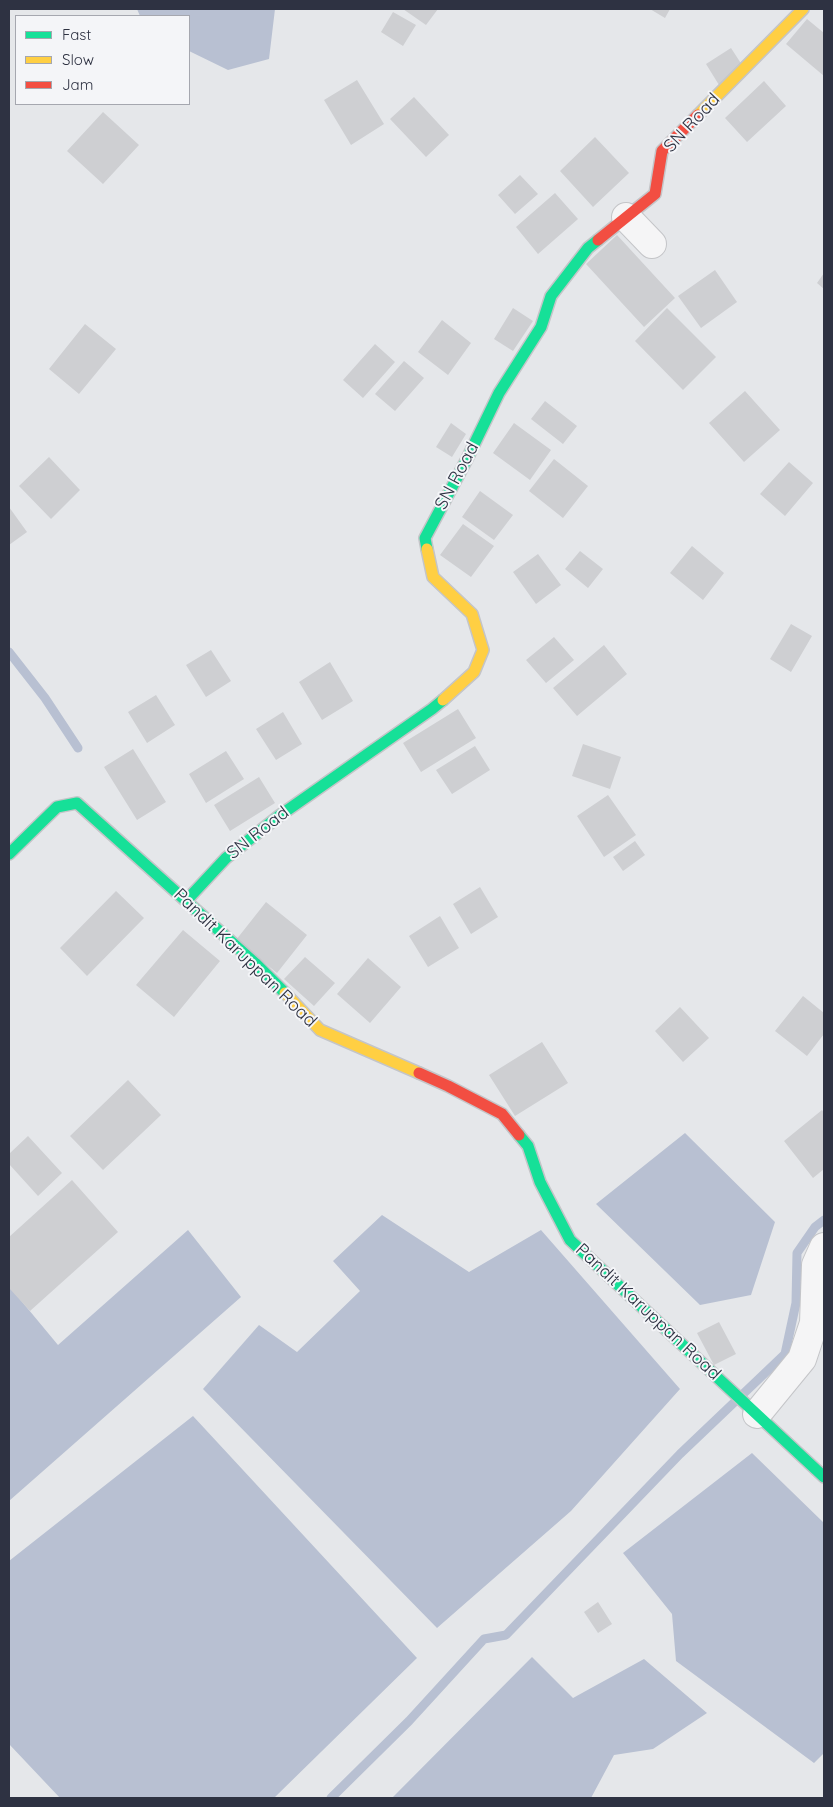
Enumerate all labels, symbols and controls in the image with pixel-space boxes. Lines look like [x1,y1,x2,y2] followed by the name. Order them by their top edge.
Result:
[15,15,190,105] legend
[62,25,91,44] text: Fast
[62,50,94,69] text: Slow
[62,75,93,94] text: Jam
[659,89,725,157] street label: SN Road
[430,439,484,513] street label: SN Road
[223,802,293,864] street label: SN Road
[169,884,321,1032] street label: Pandit Karuppan Road
[571,1239,725,1385] street label: Pandit Karuppan Road

